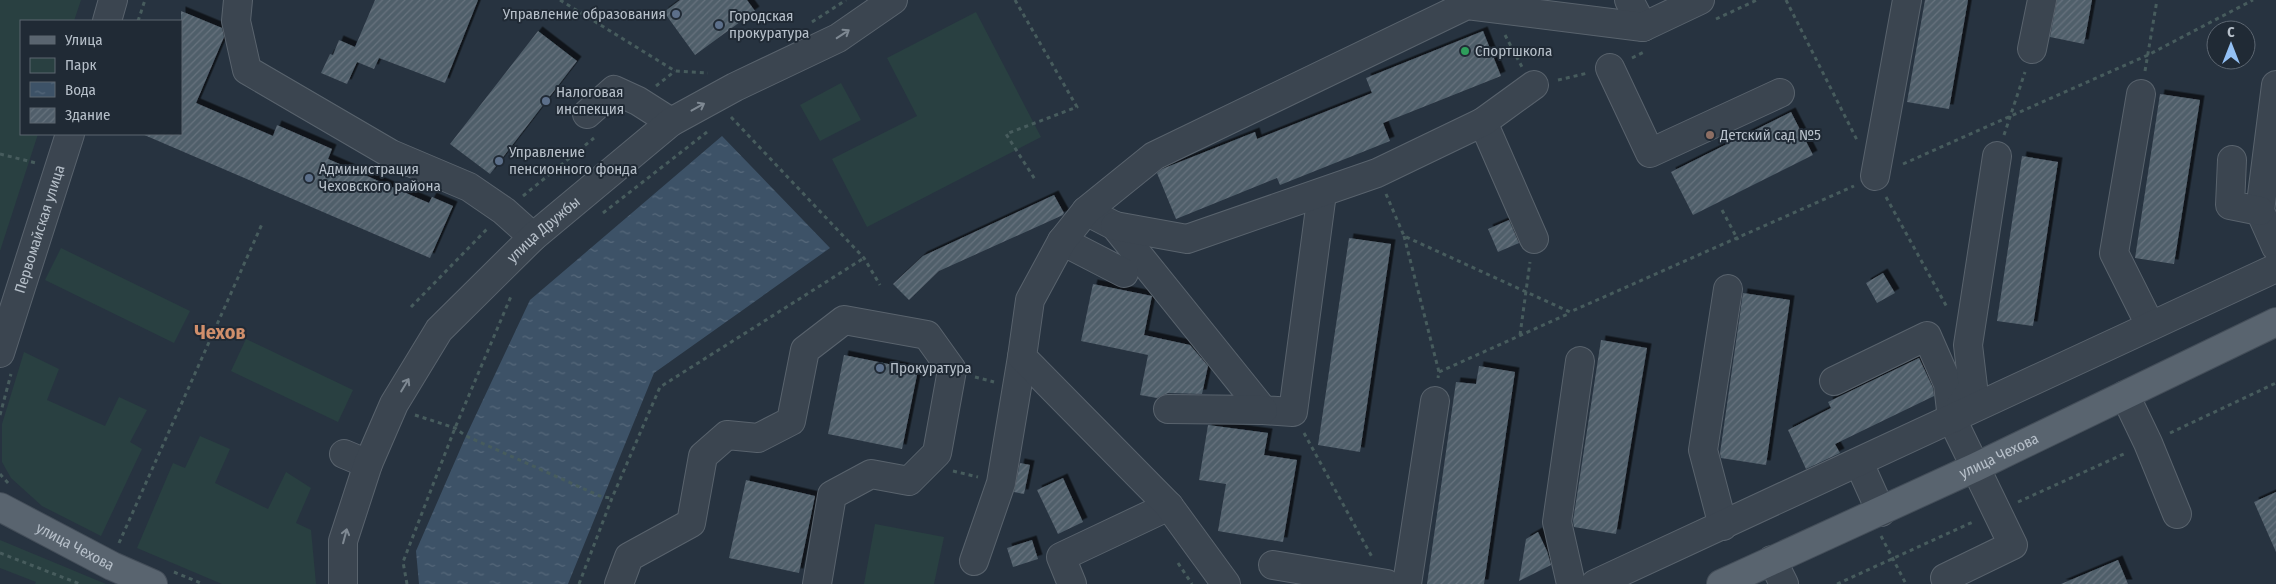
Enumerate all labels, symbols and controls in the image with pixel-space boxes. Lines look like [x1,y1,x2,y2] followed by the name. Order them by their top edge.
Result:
[502,5,666,23] place label: Управление образования
[729,7,809,42] place label: Городская прокуратура
[670,8,682,20] marker: Управление образования
[713,19,725,31] marker: Городская прокуратура
[20,20,182,135] legend
[2206,20,2256,70] north arrow
[2227,24,2235,41] text: С
[836,29,850,39] one-way arrow
[64,31,103,49] text: Улица
[1475,42,1552,60] place label: Спортшкола
[1459,45,1471,57] marker: Спортшкола
[65,56,96,74] text: Парк
[65,81,96,99] text: Вода
[556,83,624,118] place label: Налоговая инспекция
[540,95,552,107] marker: Налоговая инспекция
[690,102,705,112] one-way arrow
[65,106,111,124] text: Здание
[1719,126,1821,144] place label: Детский сад №5
[1704,129,1716,141] marker: Детский сад №5
[508,143,637,178] place label: Управление пенсионного фонда
[493,155,505,167] marker: Управление пенсионного фонда
[319,160,441,195] place label: Администрация Чеховского района
[11,163,68,296] street label: Первомайская улица
[303,172,315,184] marker: Администрация Чеховского района
[503,193,584,267] street label: улица Дружбы
[194,320,246,344] district label: Чехов
[890,359,972,377] place label: Прокуратура
[874,362,886,374] marker: Прокуратура
[401,379,411,393] one-way arrow
[1956,429,2041,482] street label: улица Чехова
[33,519,117,575] street label: улица Чехова
[341,528,350,544] one-way arrow

